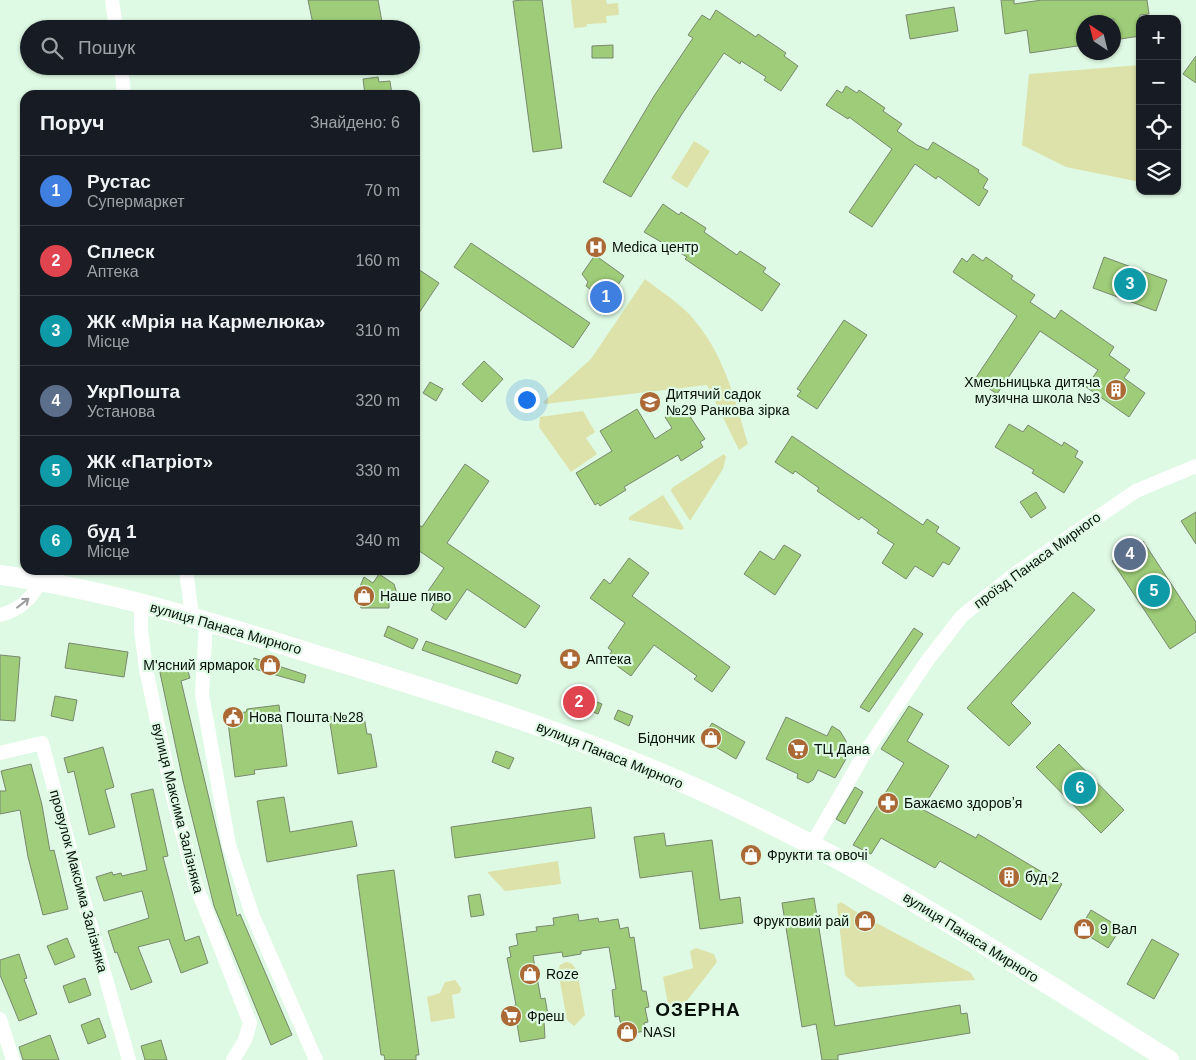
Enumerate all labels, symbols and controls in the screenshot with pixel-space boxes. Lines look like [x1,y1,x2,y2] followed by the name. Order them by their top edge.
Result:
[1076,15,1121,60] north arrow
[1136,15,1181,195] map controls
[1136,15,1181,60] button: +
[20,20,420,75] search box
[38,34,66,62] icon: search
[78,37,135,58] text: Пошук
[1136,60,1181,105] button: −
[1136,105,1181,150] button: locate
[40,111,104,134] text: Поруч
[310,114,400,131] text: Знайдено: 6
[1136,150,1181,195] button: layers
[87,171,151,192] text: Рустас
[52,182,60,199] text: 1
[364,182,400,199] text: 70 m
[87,193,185,210] text: Супермаркет
[584,235,608,259] hospital icon: Medica центр
[612,239,699,255] place label: Medica центр
[87,241,154,262] text: Сплеск
[52,252,60,269] text: 2
[356,252,400,269] text: 160 m
[87,263,139,280] text: Аптека
[1114,265,1146,303] pin: 3
[590,278,622,316] pin: 1
[87,311,325,332] text: ЖК «Мрія на Кармелюка»
[52,322,60,339] text: 3
[356,322,400,339] text: 310 m
[87,333,130,350] text: Місце
[964,374,1100,406] place label: Хмельницька дитяча музична школа №3
[1104,378,1128,402] building icon: Хмельницька дитяча музична школа №3
[87,381,180,402] text: УкрПошта
[666,386,790,418] place label: Дитячий садок №29 Ранкова зірка
[514,387,540,413] your location
[638,390,662,414] school or university icon: Дитячий садок №29 Ранкова зірка
[52,392,60,409] text: 4
[356,392,400,409] text: 320 m
[87,403,155,420] text: Установа
[87,451,213,472] text: ЖК «Патріот»
[52,462,60,479] text: 5
[356,462,400,479] text: 330 m
[87,473,130,490] text: Місце
[971,509,1104,611] street label: проїзд Панаса Мирного
[87,521,137,542] text: буд 1
[52,532,60,549] text: 6
[356,532,400,549] text: 340 m
[1114,535,1146,573] pin: 4
[87,543,130,560] text: Місце
[1138,572,1170,610] pin: 5
[352,584,376,608] shop icon: Наше пиво
[380,588,451,604] place label: Наше пиво
[17,598,30,609] one-way arrow
[148,599,304,657] street label: вулиця Панаса Мирного
[558,647,582,671] pharmacy icon: Аптека
[586,651,631,667] place label: Аптека
[258,653,282,677] shop icon: М'ясний ярмарок
[143,657,255,673] place label: М'ясний ярмарок
[563,683,595,721] pin: 2
[221,705,245,729] public building icon: Нова Пошта №28
[249,709,364,725] place label: Нова Пошта №28
[534,718,686,792] street label: вулиця Панаса Мирного
[149,721,207,895] street label: вулиця Максима Залізняка
[699,726,723,750] shop icon: Бідончик
[638,730,696,746] place label: Бідончик
[786,737,810,761] supermarket icon: ТЦ Дана
[814,741,870,757] place label: ТЦ Дана
[1064,769,1096,807] pin: 6
[47,788,111,974] street label: провулок Максима Залізняка
[876,791,900,815] pharmacy icon: Бажаємо здоровʼя
[904,795,1022,811] place label: Бажаємо здоровʼя
[739,843,763,867] shop icon: Фрукти та овочі
[767,847,868,863] place label: Фрукти та овочі
[997,865,1021,889] building icon: буд 2
[1025,869,1059,885] place label: буд 2
[900,889,1042,985] street label: вулиця Панаса Мирного
[853,909,877,933] shop icon: Фруктовий рай
[753,913,849,929] place label: Фруктовий рай
[1072,917,1096,941] shop icon: 9 Вал
[1100,921,1137,937] place label: 9 Вал
[518,962,542,986] shop icon: Roze
[546,966,579,982] place label: Roze
[655,999,741,1020] district label: ОЗЕРНА
[499,1004,523,1028] supermarket icon: Фреш
[527,1008,564,1024] place label: Фреш
[615,1020,639,1044] shop icon: NASI
[643,1024,676,1040] place label: NASI

